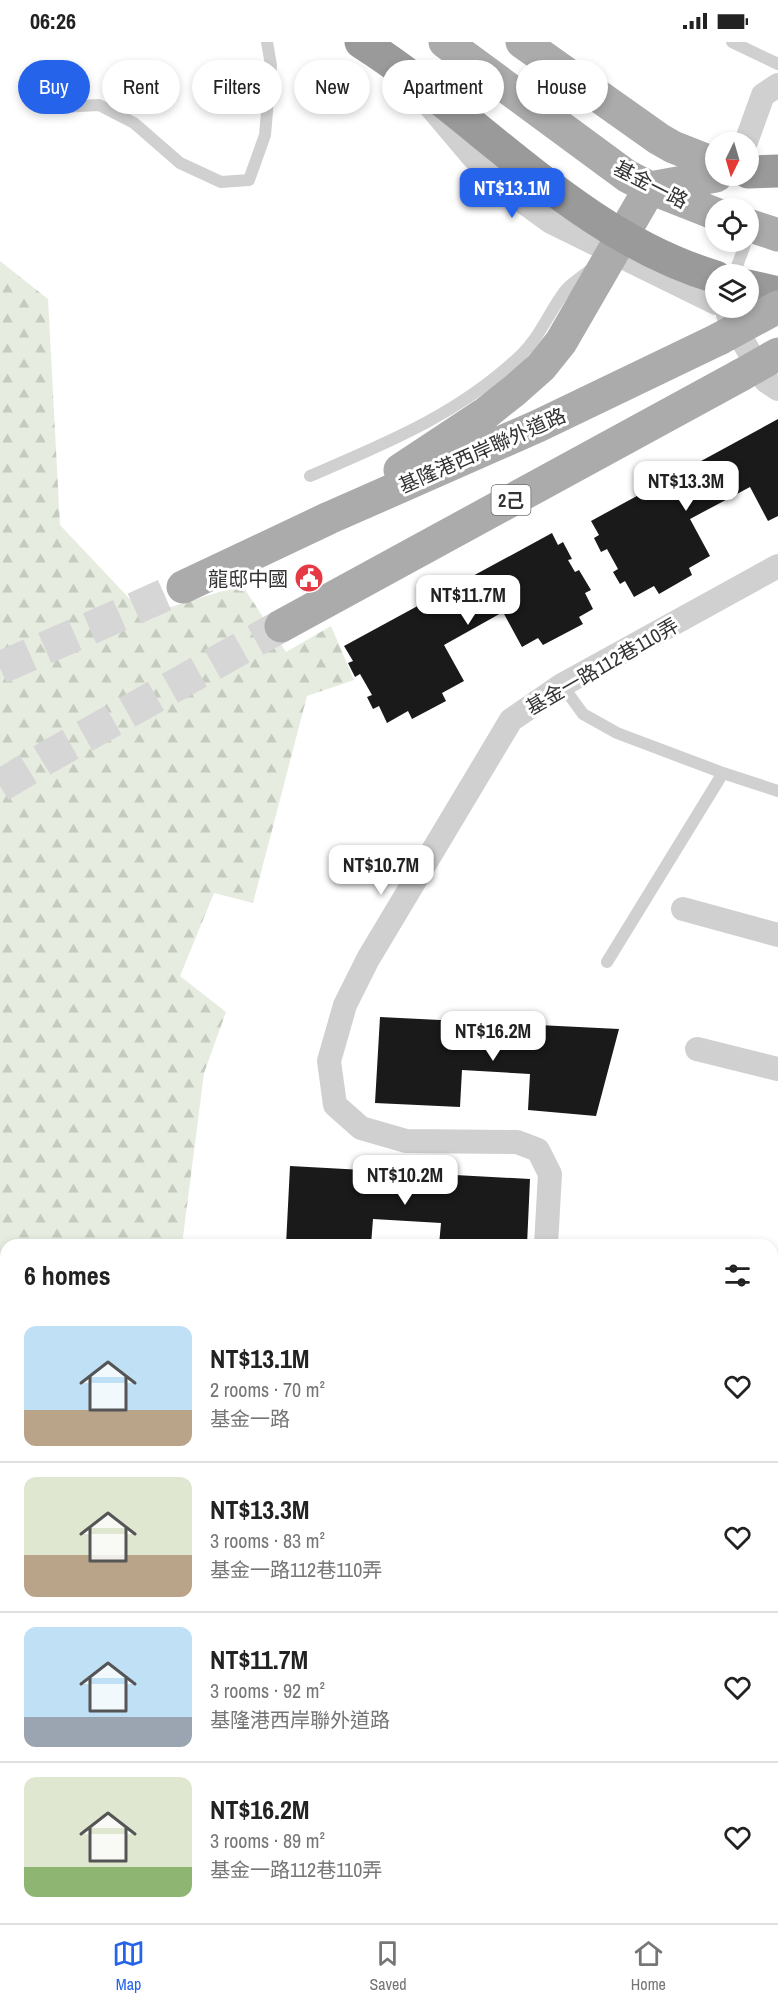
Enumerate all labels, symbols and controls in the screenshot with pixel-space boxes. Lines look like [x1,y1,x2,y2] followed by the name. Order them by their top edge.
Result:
[30,6,76,36] text: 06:26
[18,60,90,114] chip: Buy
[102,60,180,114] chip: Rent
[192,60,282,114] chip: Filters
[294,60,370,114] chip: New
[382,60,504,114] chip: Apartment
[516,60,608,114] chip: House
[705,132,759,186] north arrow
[705,132,759,318] map controls
[609,154,693,214] street label: 基金一路
[450,168,574,219] pin: NT$13.1M
[474,174,550,201] text: NT$13.1M
[705,198,759,252] button: locate
[705,264,759,318] button: layers
[394,401,570,499] street label: 基隆港西岸聯外道路
[624,461,748,512] pin: NT$13.3M
[648,467,724,494] text: NT$13.3M
[492,485,530,515] road number: 2己
[293,562,325,594] public building icon: 龍邸中國
[208,565,288,592] place label: 龍邸中國
[406,575,530,626] pin: NT$11.7M
[430,581,506,608] text: NT$11.7M
[521,611,683,721] street label: 基金一路112巷110弄
[319,845,443,896] pin: NT$10.7M
[343,851,419,878] text: NT$10.7M
[431,1011,555,1062] pin: NT$16.2M
[455,1017,531,1044] text: NT$16.2M
[343,1155,467,1206] pin: NT$10.2M
[367,1161,443,1188] text: NT$10.2M
[24,1258,111,1293] text: 6 homes
[721,1259,754,1292] icon: filters
[210,1341,310,1376] text: NT$13.1M
[72,1350,144,1422] icon: home
[721,1370,754,1403] icon: heart
[210,1376,325,1403] text: 2 rooms · 70 m²
[210,1405,290,1432] text: 基金一路
[210,1492,310,1527] text: NT$13.3M
[72,1501,144,1573] icon: home
[721,1521,754,1554] icon: heart
[210,1527,325,1554] text: 3 rooms · 83 m²
[210,1556,382,1583] text: 基金一路112巷110弄
[210,1642,308,1677] text: NT$11.7M
[72,1651,144,1723] icon: home
[721,1671,754,1704] icon: heart
[210,1677,325,1704] text: 3 rooms · 92 m²
[210,1706,390,1733] text: 基隆港西岸聯外道路
[210,1792,310,1827] text: NT$16.2M
[72,1801,144,1873] icon: home
[721,1821,754,1854] icon: heart
[210,1827,325,1854] text: 3 rooms · 89 m²
[210,1856,382,1883] text: 基金一路112巷110弄
[112,1937,145,1995] tab: Map
[369,1937,407,1995] tab: Saved
[631,1937,666,1995] tab: Home

